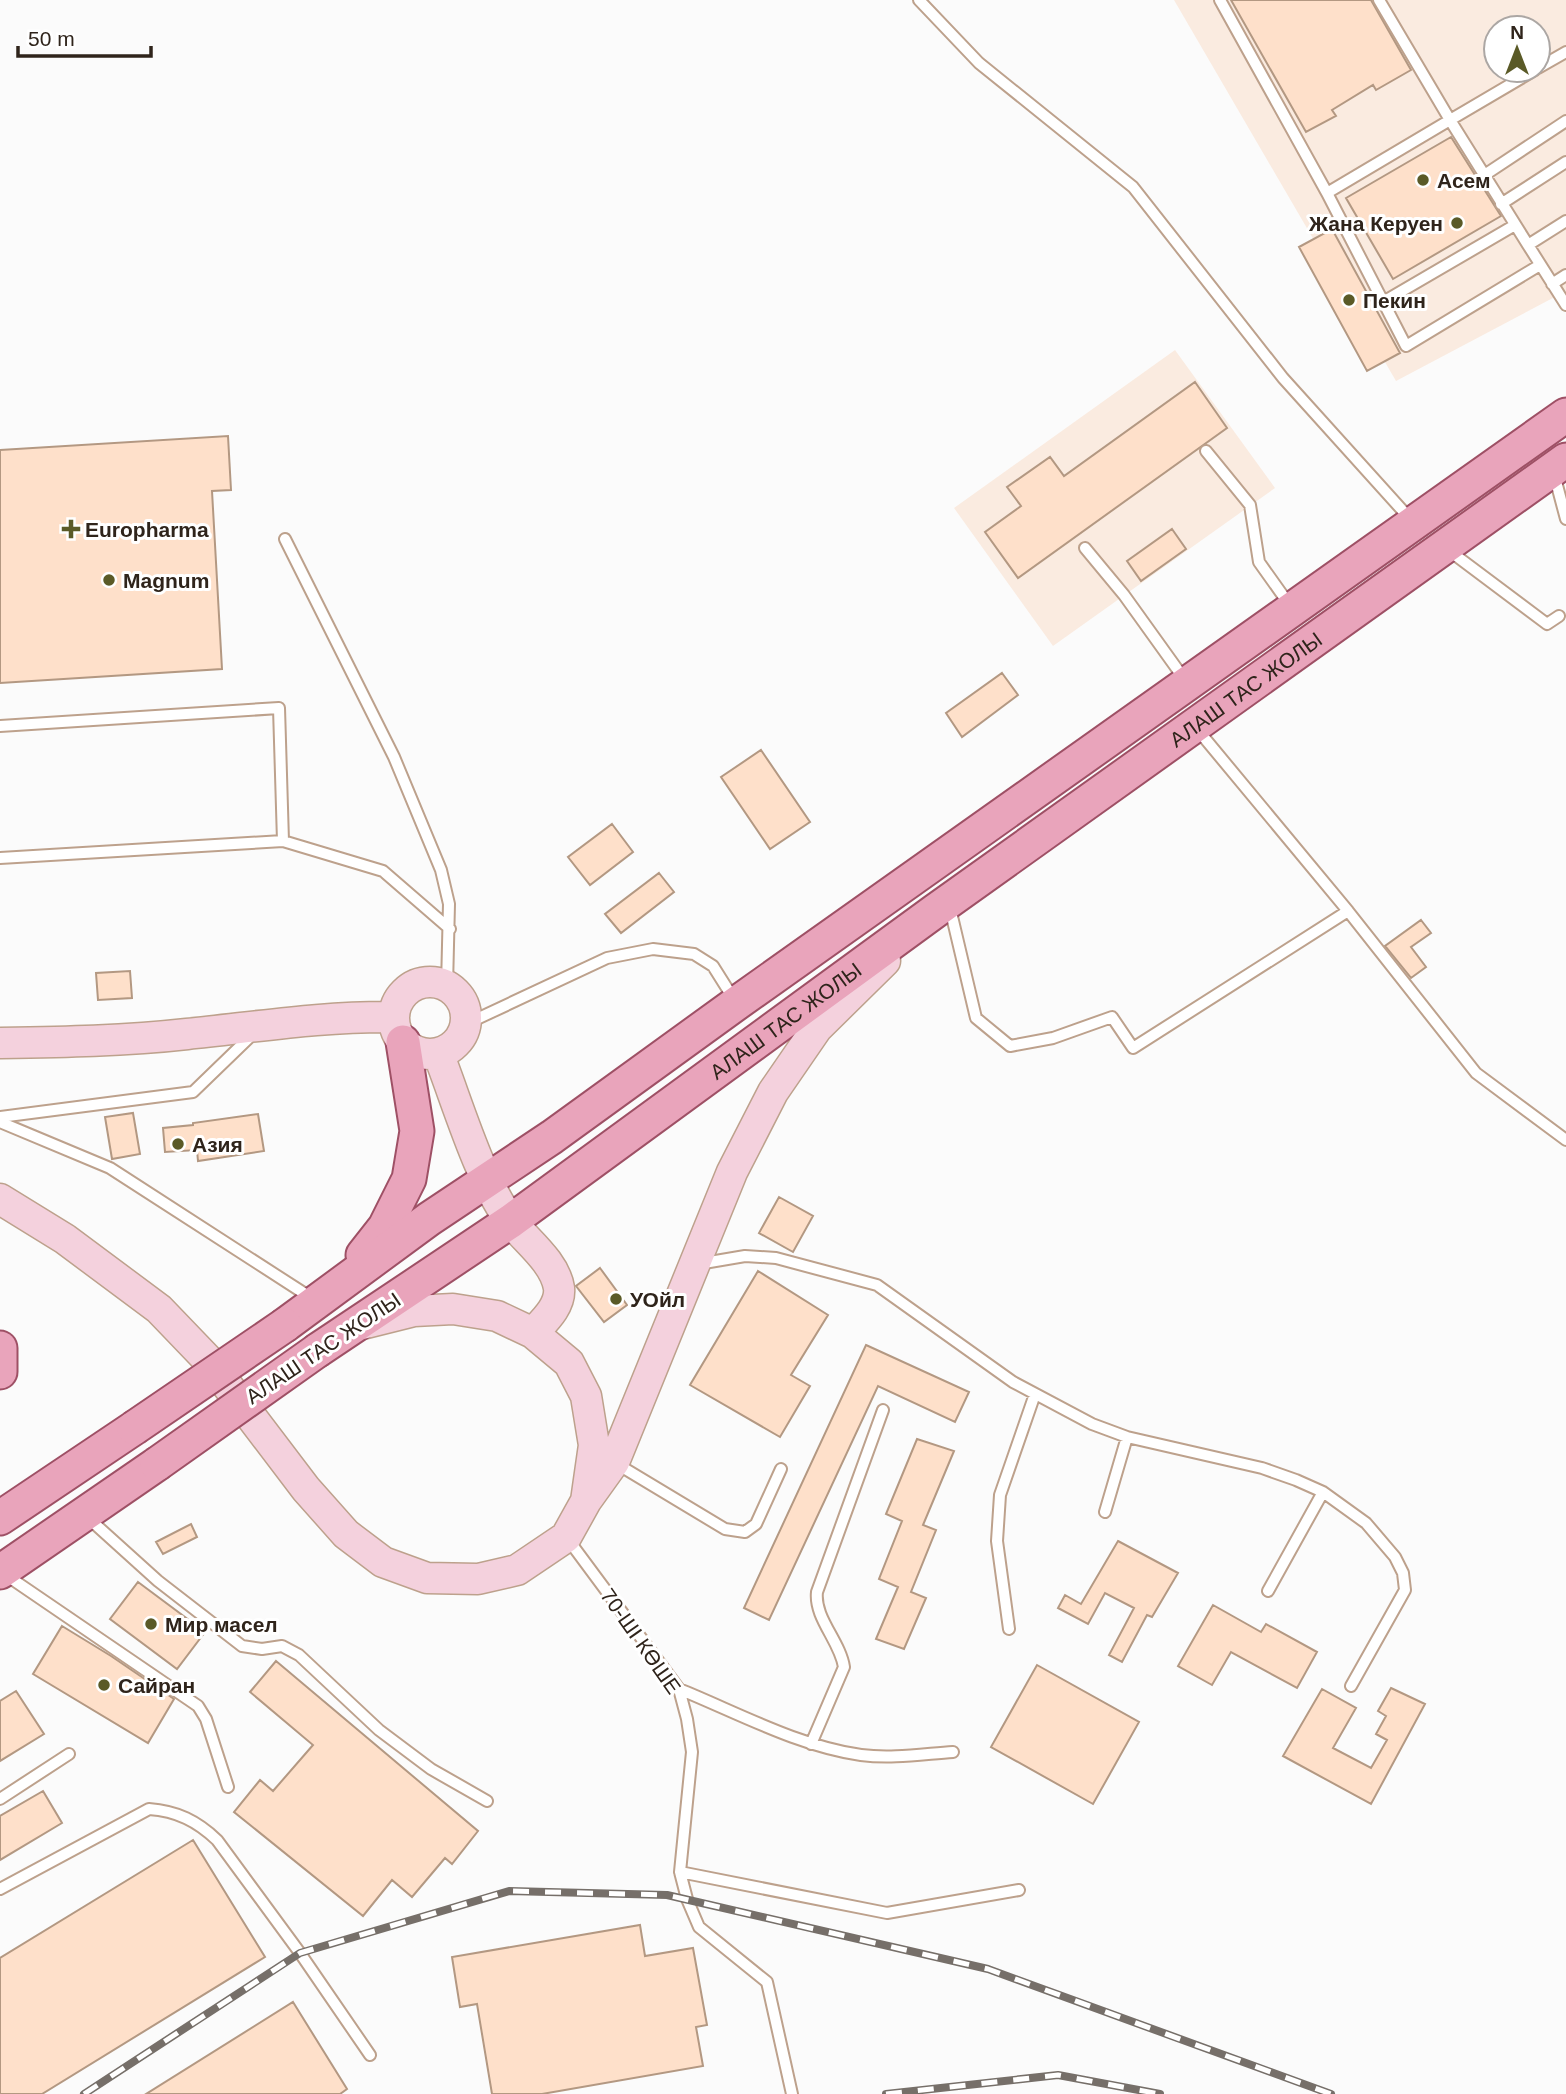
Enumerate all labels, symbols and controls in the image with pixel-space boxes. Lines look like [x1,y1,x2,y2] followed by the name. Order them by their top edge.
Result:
[18,14,150,58] scale bar
[1482,14,1552,84] north arrow
[1510,22,1524,43] text: N
[28,27,75,50] text: 50 m
[1437,169,1491,192] place label: Асем
[1415,172,1431,188] marker: Асем
[1308,212,1443,235] place label: Жана Керуен
[1449,215,1465,231] marker: Жана Керуен
[1363,289,1426,312] place label: Пекин
[1341,292,1357,308] marker: Пекин
[85,518,209,541] place label: Europharma
[63,521,79,537] marker: Europharma
[123,569,209,592] place label: Magnum
[101,572,117,588] marker: Magnum
[1165,627,1326,751] street label: АЛАШ ТАС ЖОЛЫ
[705,958,865,1083] street label: АЛАШ ТАС ЖОЛЫ
[192,1133,243,1156] place label: Азия
[170,1136,186,1152] marker: Азия
[241,1288,405,1408] street label: АЛАШ ТАС ЖОЛЫ
[630,1288,685,1311] place label: УОйл
[608,1291,624,1307] marker: УОйл
[596,1584,686,1698] street label: 70-ШІ КӨШЕ
[165,1613,278,1636] place label: Мир масел
[143,1616,159,1632] marker: Мир масел
[118,1674,195,1697] place label: Сайран
[96,1677,112,1693] marker: Сайран

